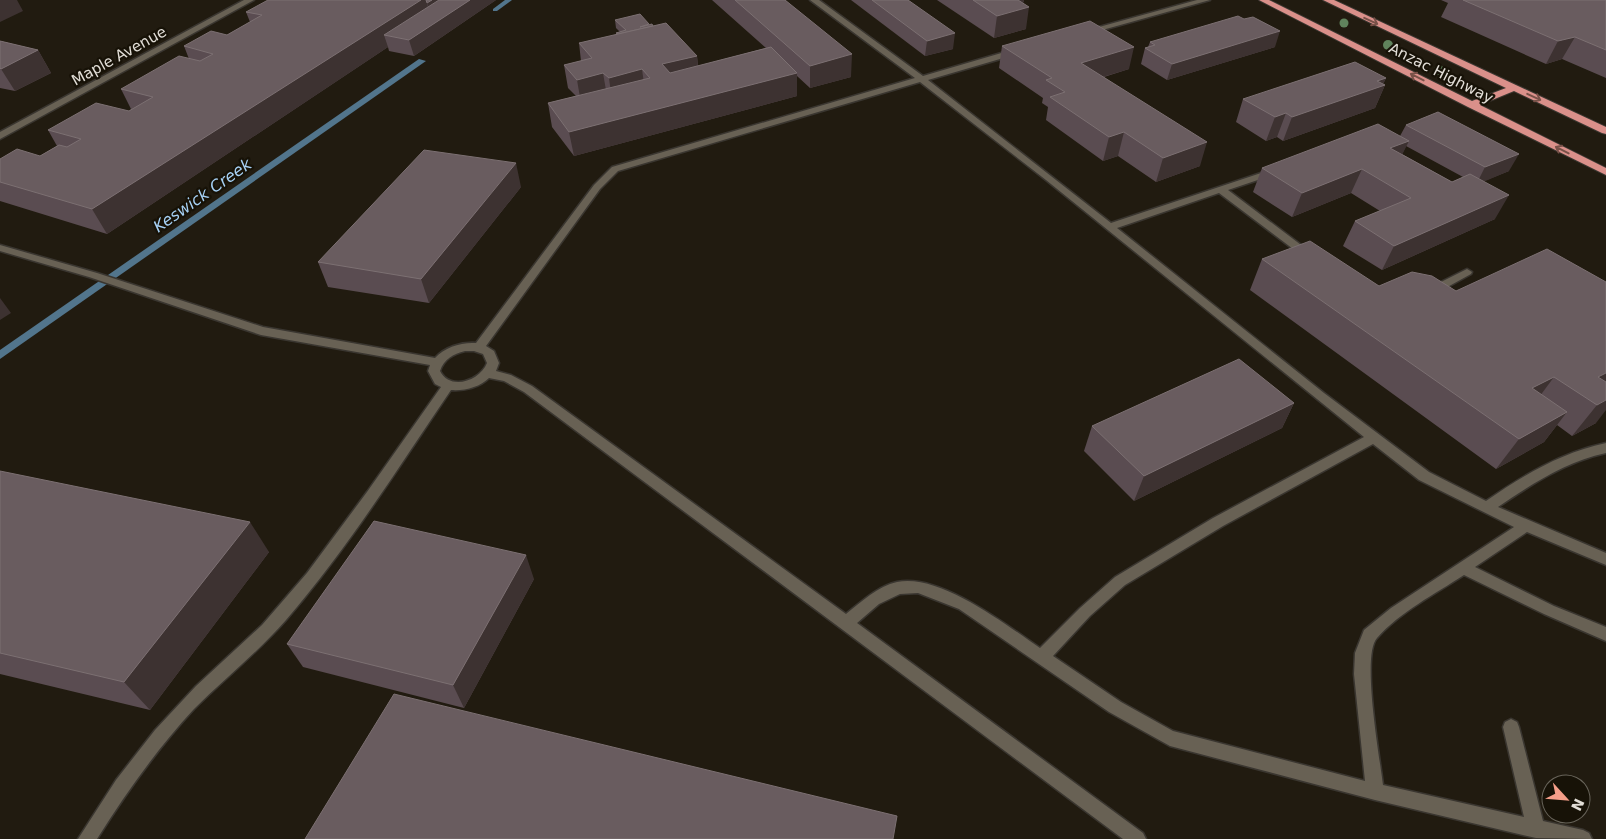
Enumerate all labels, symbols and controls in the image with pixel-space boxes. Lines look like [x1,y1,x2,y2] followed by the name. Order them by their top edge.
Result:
[1363,17,1378,26] one-way arrow
[68,23,170,89] street label: Maple Avenue
[1386,39,1496,107] street label: Anzac Highway
[1410,72,1425,82] one-way arrow
[1526,93,1541,103] one-way arrow
[1555,145,1570,155] one-way arrow
[150,154,256,236] water label: Keswick Creek
[1541,774,1591,824] north arrow
[1568,796,1587,813] text: N

